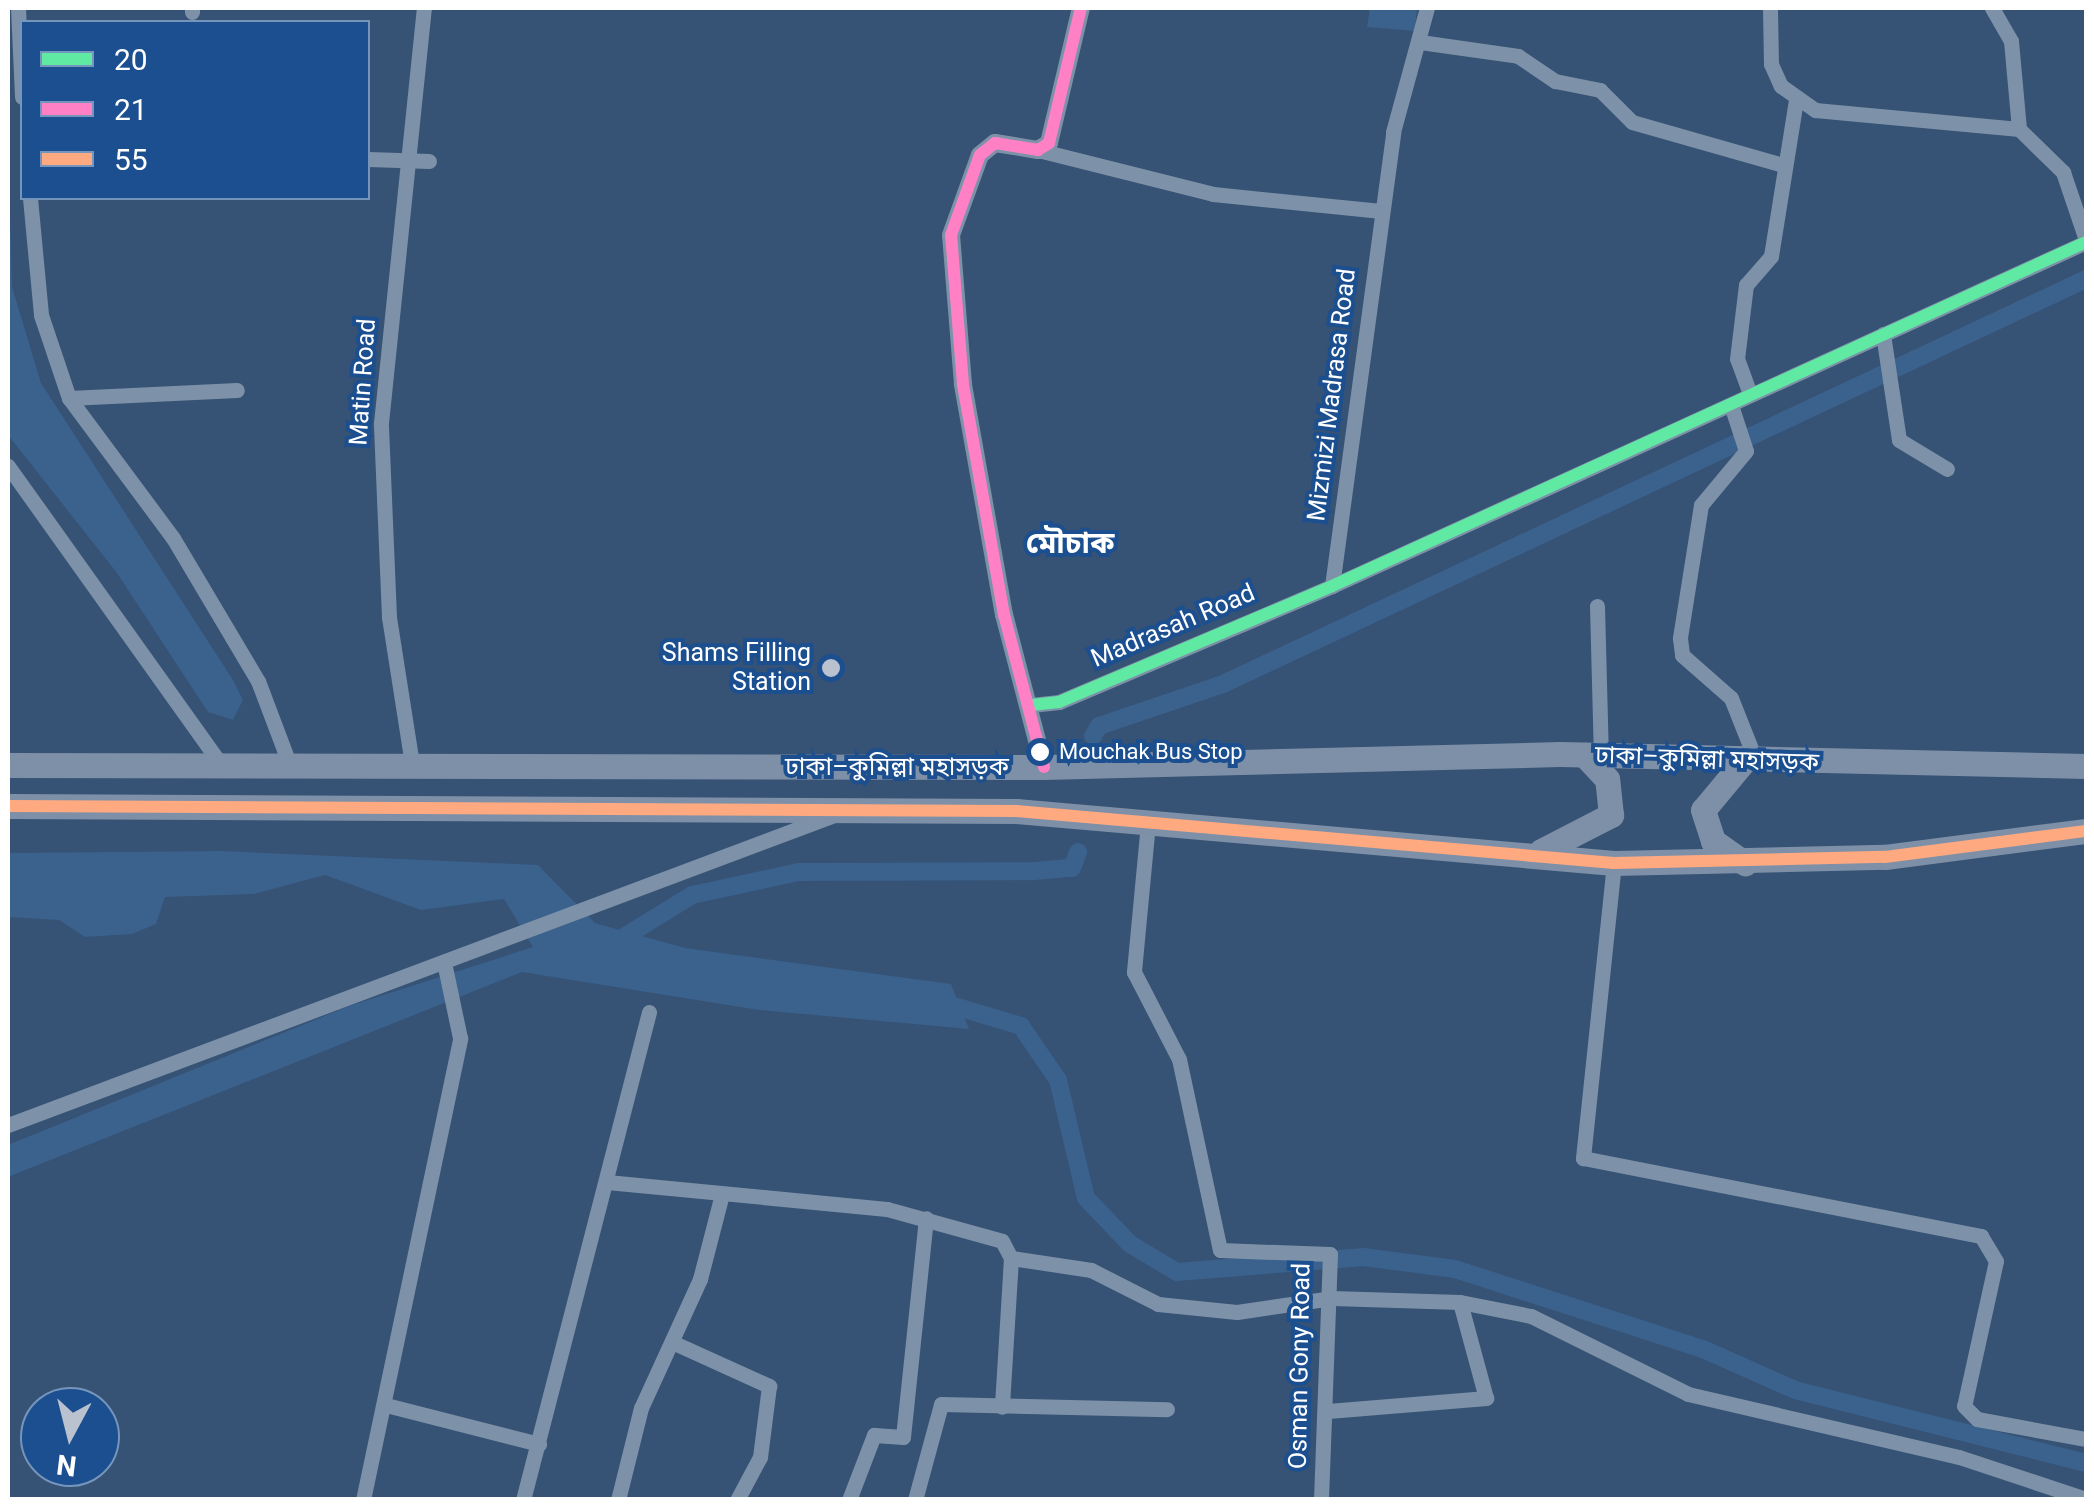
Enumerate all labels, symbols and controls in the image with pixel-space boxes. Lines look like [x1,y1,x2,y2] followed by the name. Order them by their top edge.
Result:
[20,20,370,200] legend
[114,42,148,77] text: 20
[114,92,148,127] text: 21
[114,142,148,177] text: 55
[1302,267,1362,523] street label: Mizmizi Madrasa Road
[344,318,382,446] street label: Matin Road
[1026,525,1114,561] district label: মৌচাক
[1087,578,1259,674] street label: Madrasah Road
[662,639,811,698] place label: Shams Filling Station
[820,657,842,679] marker: Shams Filling Station
[1059,739,1243,765] place label: Mouchak Bus Stop
[1595,740,1819,778] street label: ঢাকা–কুমিল্লা মহাসড়ক
[1030,742,1050,762] marker: Mouchak Bus Stop
[785,752,1009,782] street label: ঢাকা–কুমিল্লা মহাসড়ক
[1283,1263,1317,1469] street label: Osman Gony Road
[20,1387,120,1487] north arrow
[55,1448,78,1483] text: N

